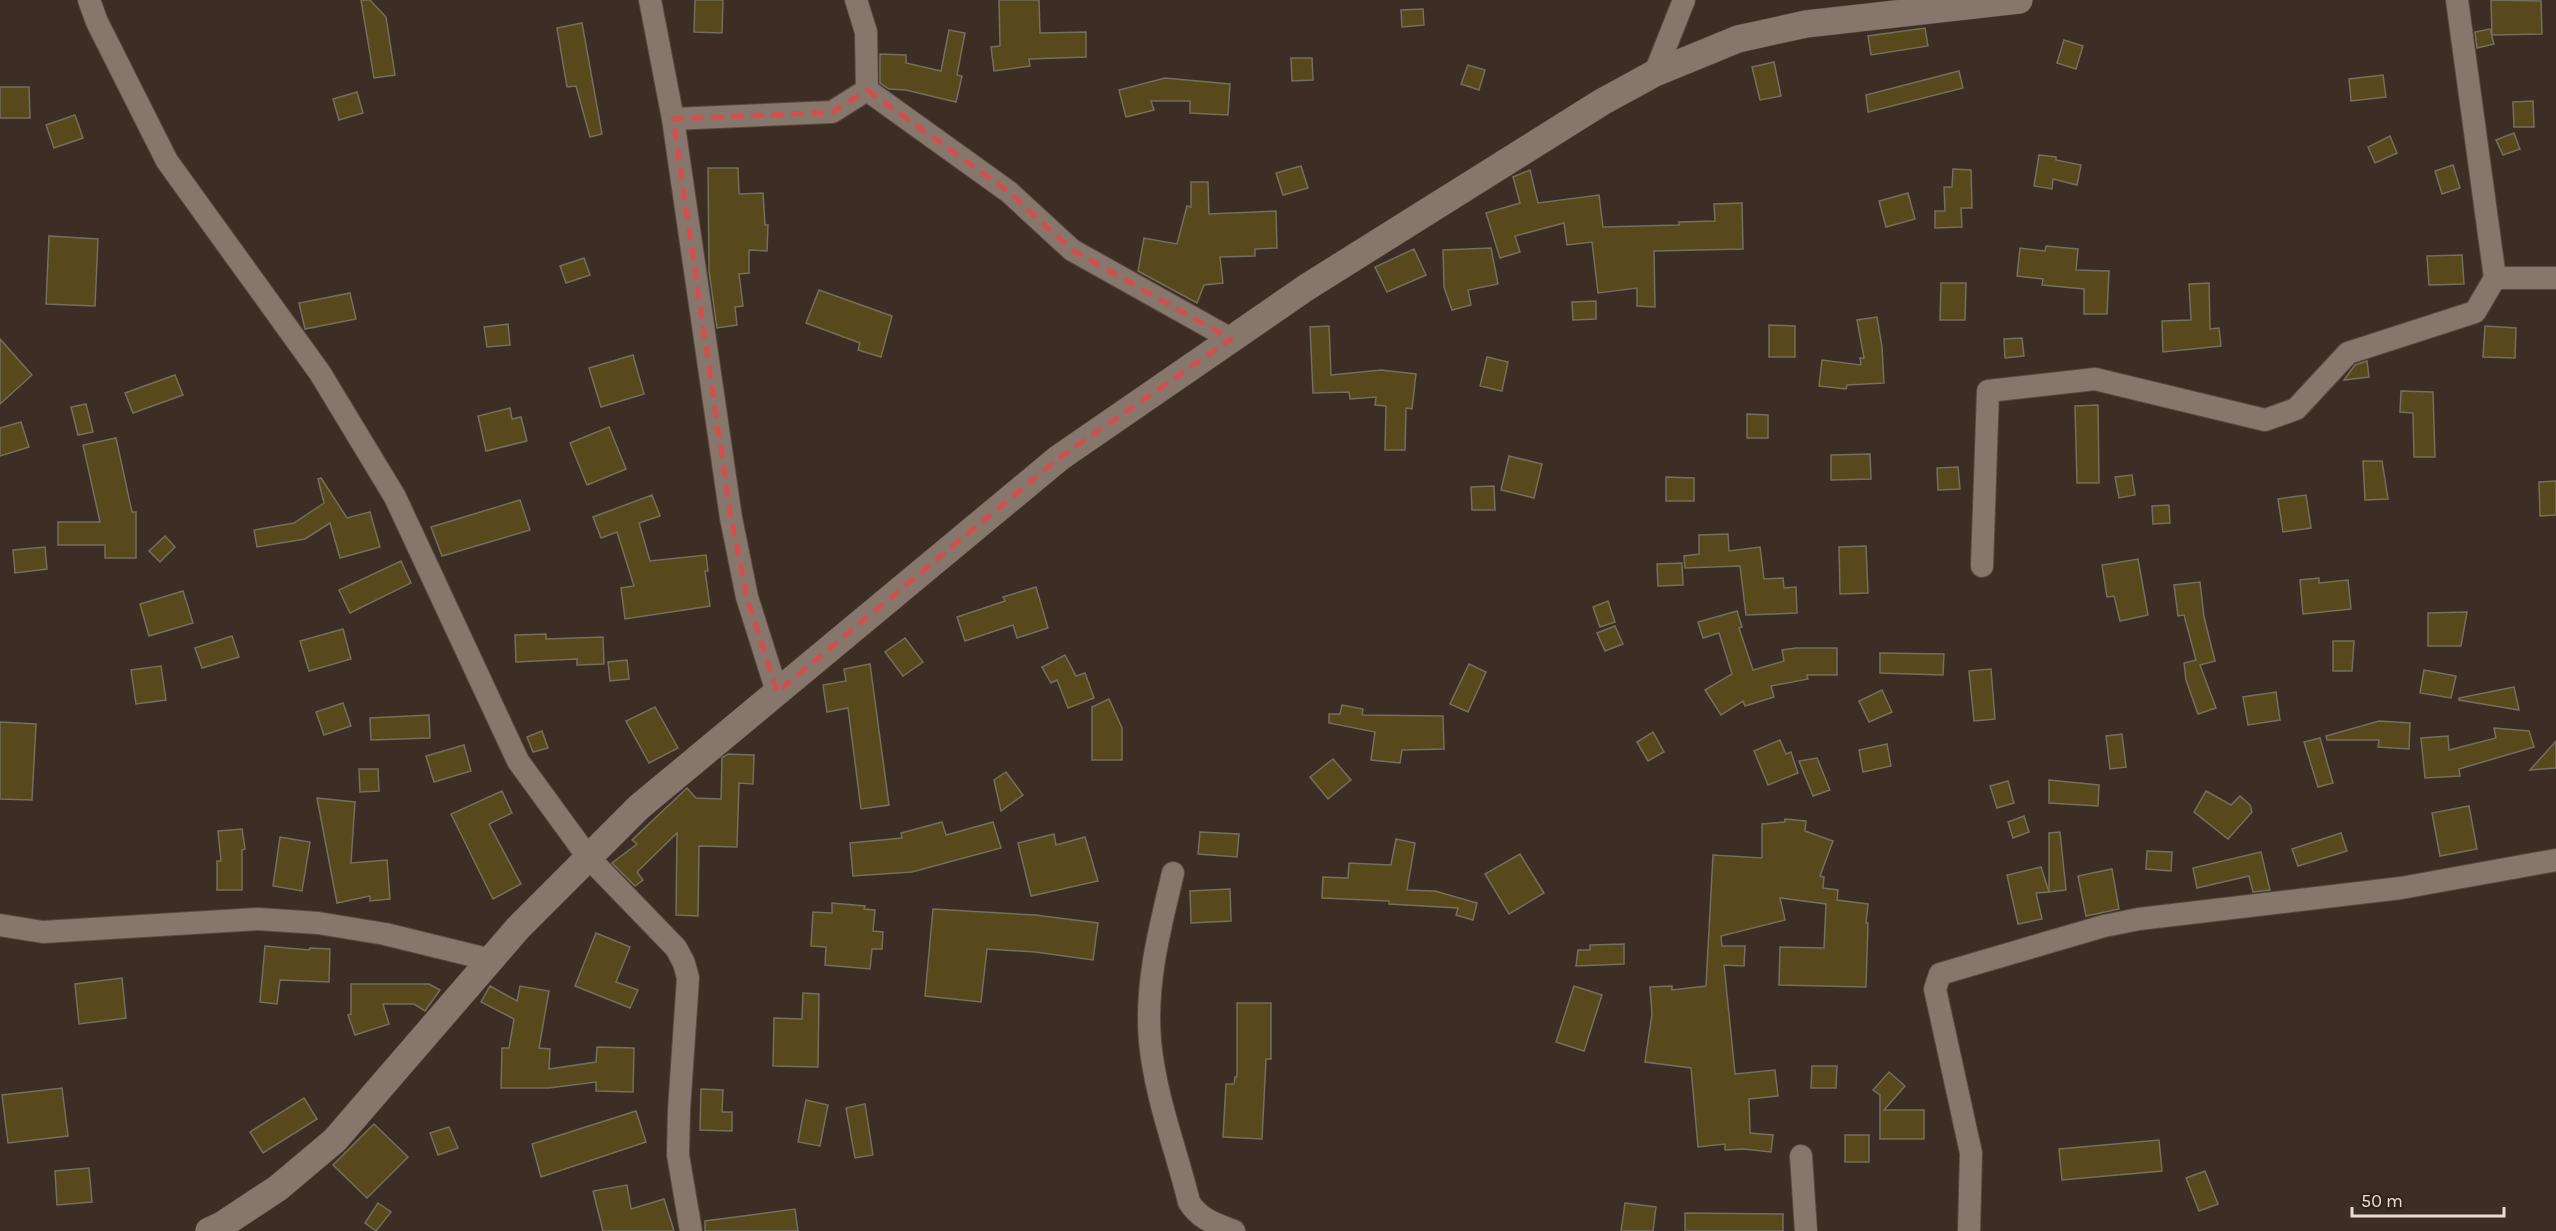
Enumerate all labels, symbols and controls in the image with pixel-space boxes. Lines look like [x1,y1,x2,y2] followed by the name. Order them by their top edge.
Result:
[2352,1180,2504,1218] scale bar
[2361,1190,2403,1212] text: 50 m

